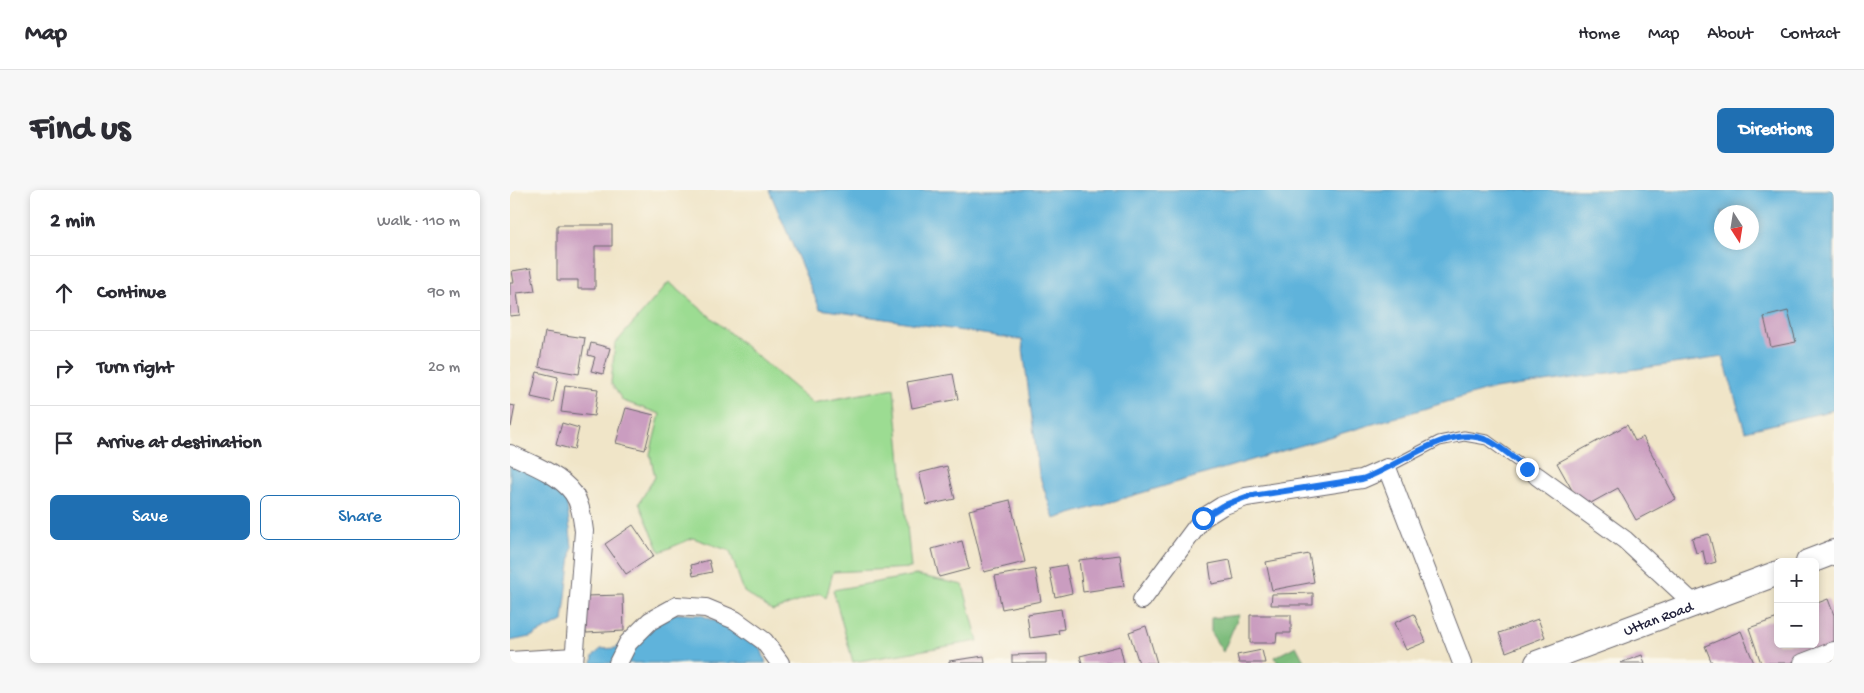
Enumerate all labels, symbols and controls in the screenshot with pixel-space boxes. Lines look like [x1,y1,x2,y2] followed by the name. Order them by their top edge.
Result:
[25,20,67,49] text: Map
[1578,24,1620,45] text: Home
[1648,24,1679,45] text: Map
[1707,24,1753,45] text: About
[1781,24,1839,45] text: Contact
[1717,108,1834,153] button: Directions
[30,110,130,151] text: Find us
[1714,205,1759,250] north arrow
[50,210,95,235] text: 2 min
[377,213,460,232] text: Walk · 110 m
[50,279,78,307] icon: ahead
[97,282,166,305] text: Continue
[428,284,460,303] text: 90 m
[50,354,78,382] icon: right
[97,357,173,380] text: Turn right
[428,359,460,378] text: 20 m
[50,429,78,457] icon: arrive
[97,432,261,455] text: Arrive at destination
[1516,458,1539,481] route end
[50,495,250,540] button: Save
[260,495,460,540] button: Share
[1192,507,1215,530] route start
[1774,558,1819,648] map controls
[1774,558,1819,603] button: +
[1621,598,1697,641] street label: Uttan Road
[1774,603,1819,648] button: −

